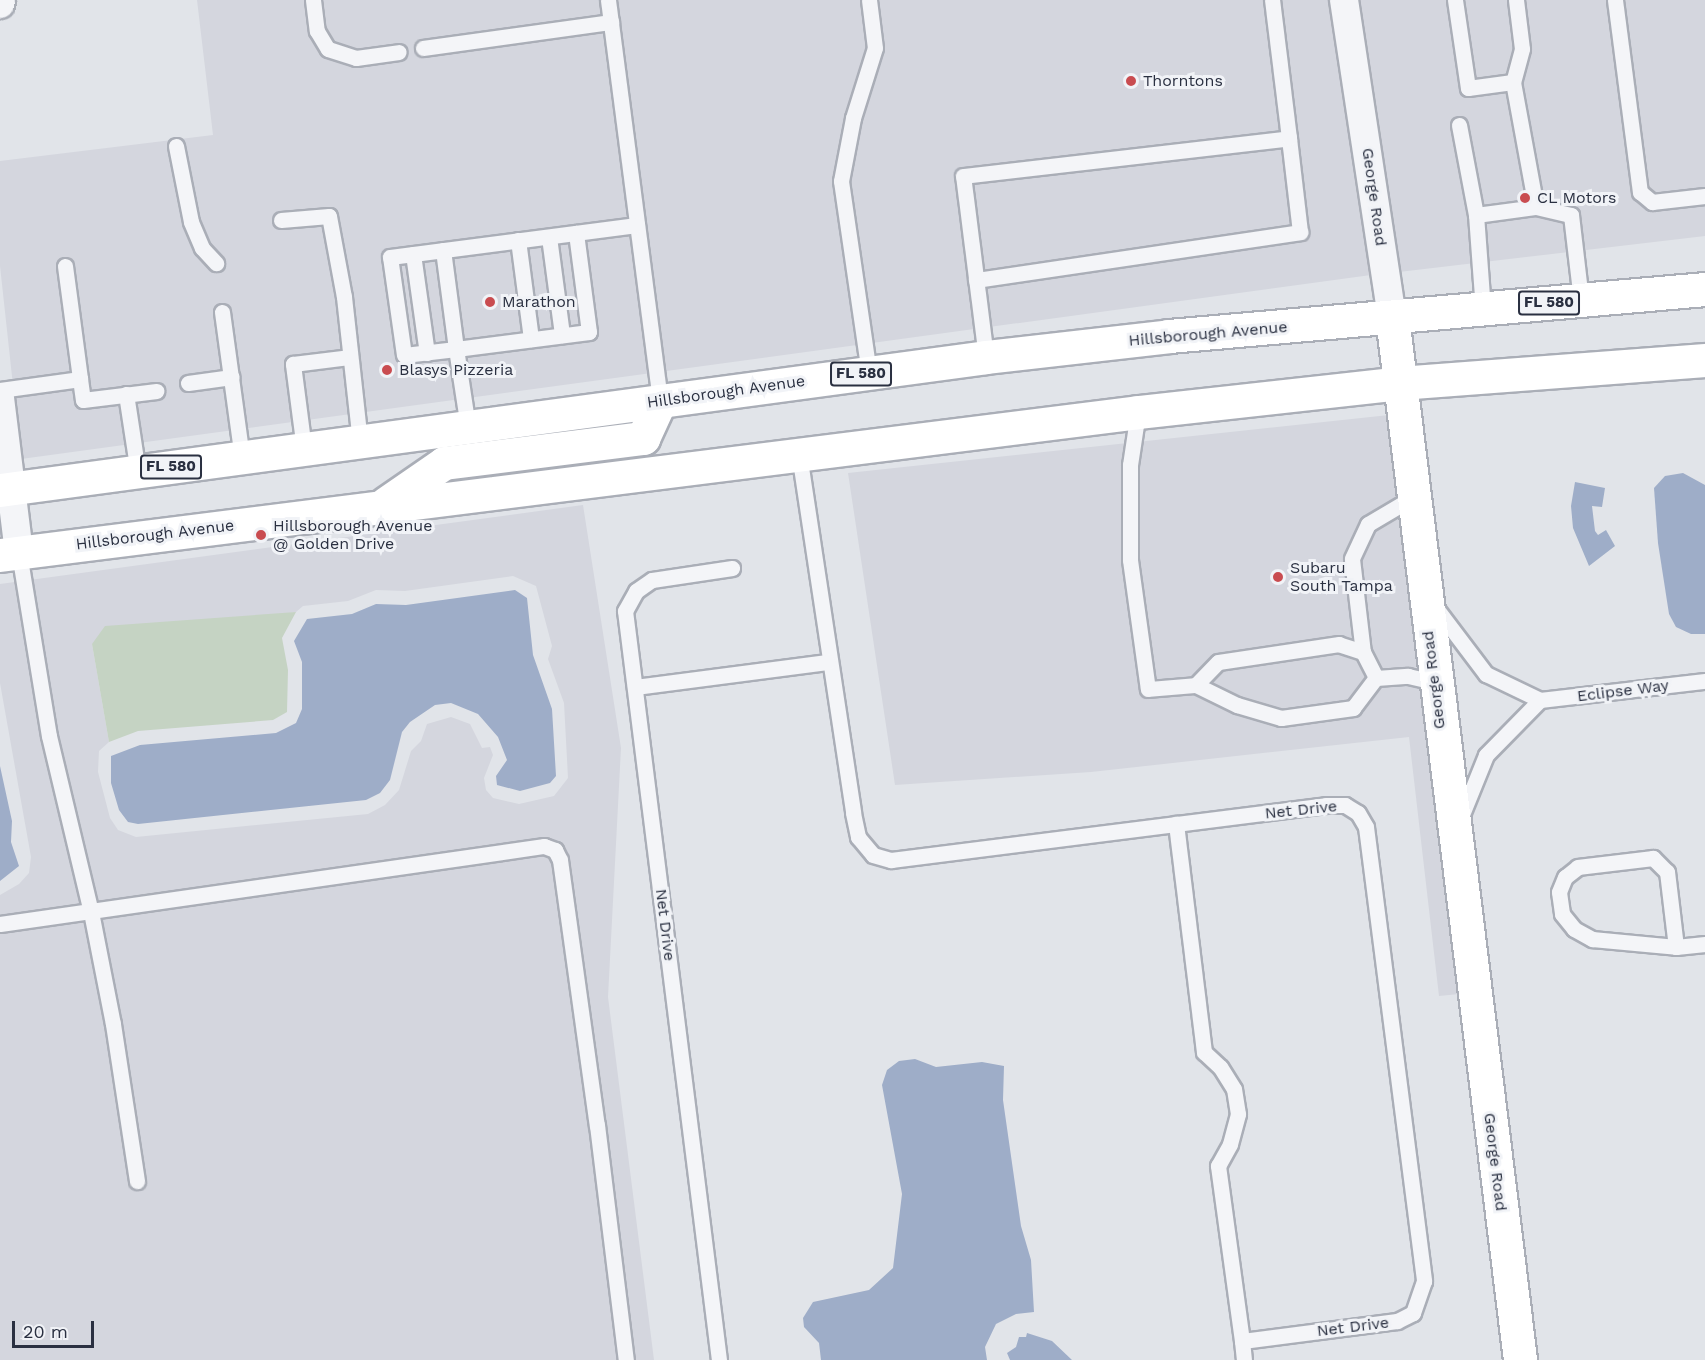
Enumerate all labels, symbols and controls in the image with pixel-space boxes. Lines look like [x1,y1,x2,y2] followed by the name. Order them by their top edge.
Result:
[1143,71,1223,91] place label: Thorntons
[1124,74,1138,88] marker: Thorntons
[1358,147,1390,247] street label: George Road
[1537,188,1617,208] place label: CL Motors
[1518,191,1532,205] marker: CL Motors
[1518,291,1580,315] road number: FL 580
[502,292,576,312] place label: Marathon
[483,295,497,309] marker: Marathon
[1127,317,1289,351] street label: Hillsborough Avenue
[399,360,513,380] place label: Blasys Pizzeria
[830,362,892,386] road number: FL 580
[380,363,394,377] marker: Blasys Pizzeria
[645,371,807,413] street label: Hillsborough Avenue
[140,455,202,479] road number: FL 580
[74,516,236,554] street label: Hillsborough Avenue
[273,516,433,554] place label: Hillsborough Avenue @ Golden Drive
[254,528,268,542] marker: Hillsborough Avenue @ Golden Drive
[1290,558,1393,596] place label: Subaru South Tampa
[1271,570,1285,584] marker: Subaru South Tampa
[1418,630,1450,730] street label: George Road
[1576,676,1670,706] street label: Eclipse Way
[1264,797,1338,823] street label: Net Drive
[651,888,679,962] street label: Net Drive
[1479,1112,1511,1212] street label: George Road
[15,1309,98,1347] scale bar
[1316,1313,1390,1341] street label: Net Drive
[23,1321,68,1342] text: 20 m

